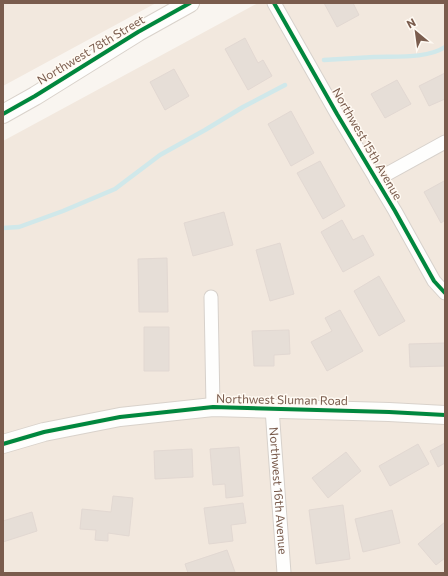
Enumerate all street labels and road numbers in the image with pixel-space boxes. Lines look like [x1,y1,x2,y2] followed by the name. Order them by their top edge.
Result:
[34,12,147,87] street label: Northwest 78th Street
[330,85,406,202] street label: Northwest 15th Avenue
[216,391,348,407] street label: Northwest Sluman Road
[267,426,291,555] street label: Northwest 16th Avenue

